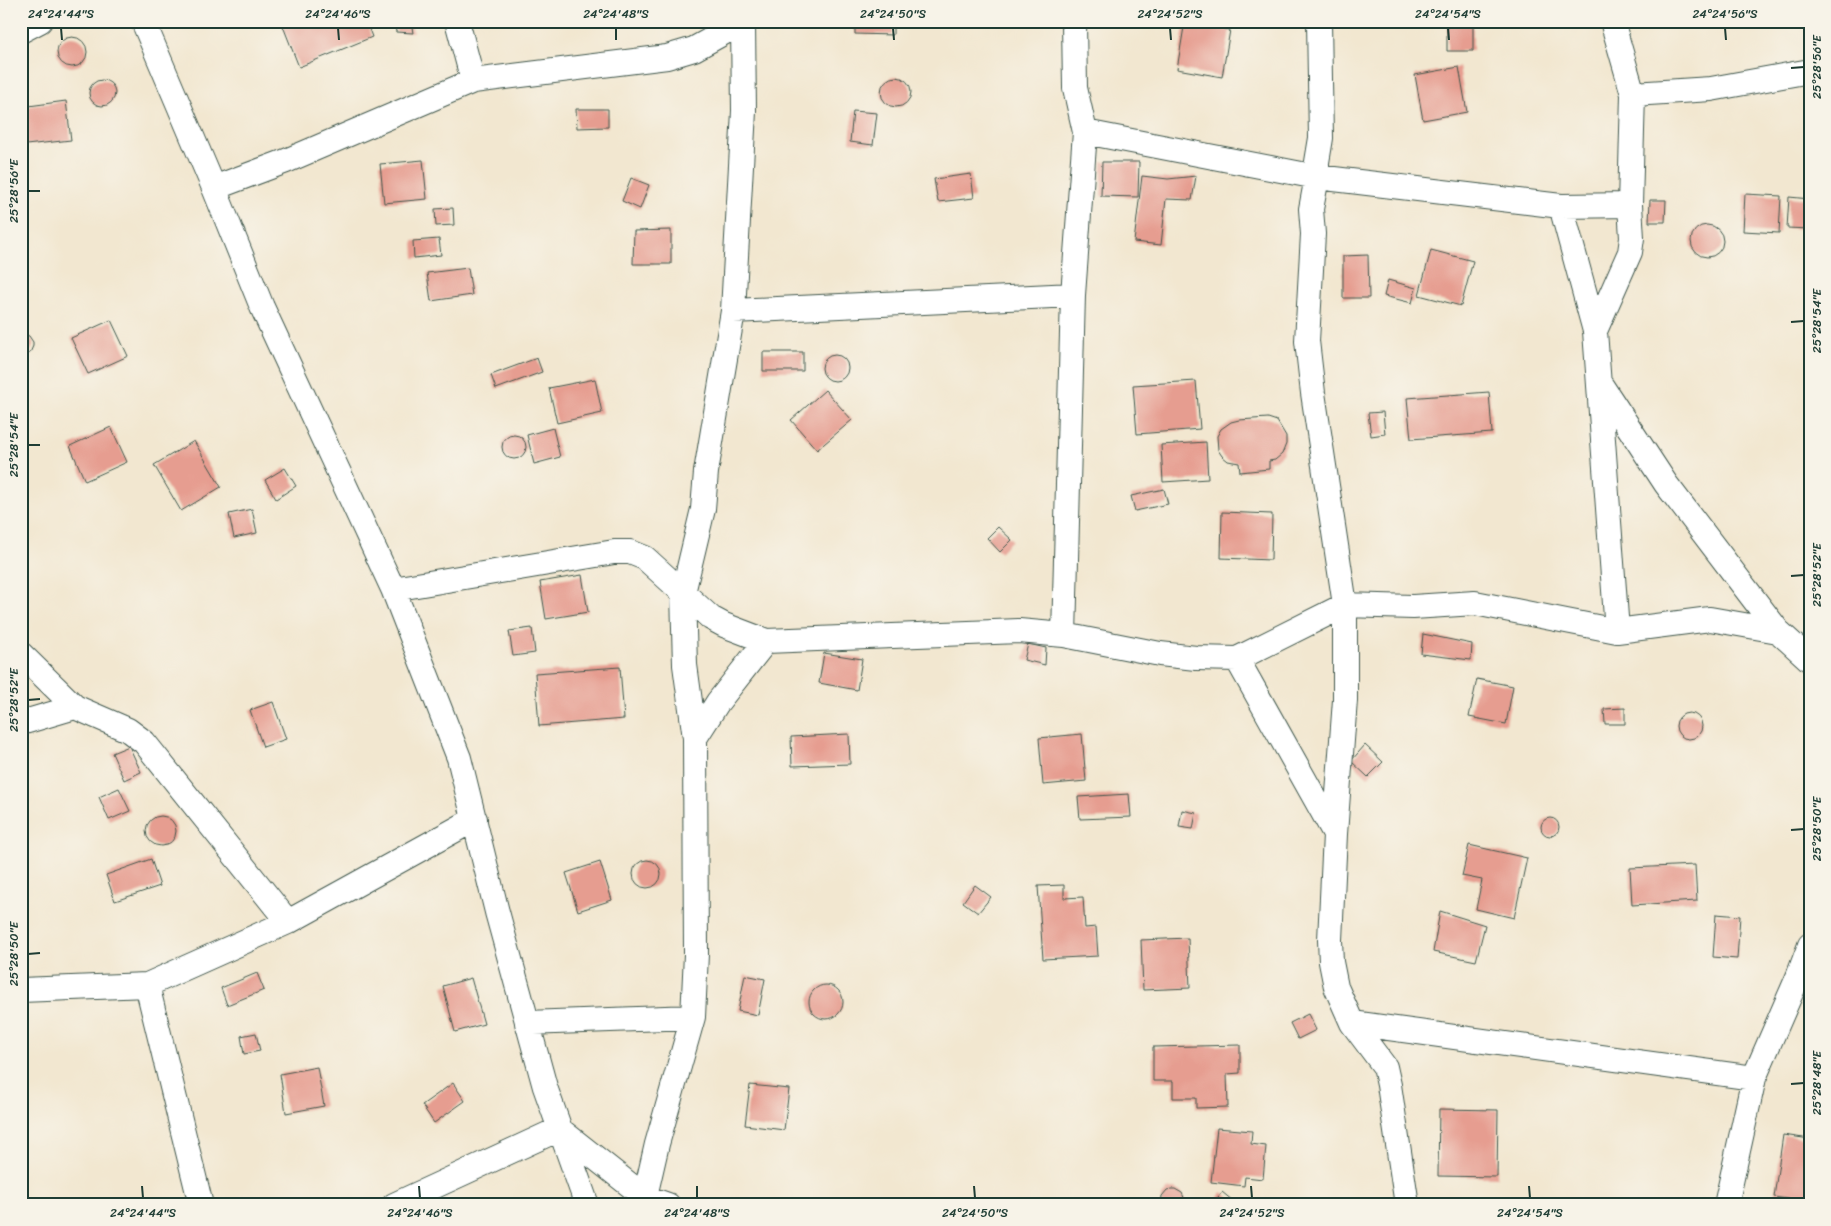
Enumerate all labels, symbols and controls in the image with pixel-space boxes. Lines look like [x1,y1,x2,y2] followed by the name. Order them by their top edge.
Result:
[28,3,94,25] text: 24°24'44"S
[305,3,371,25] text: 24°24'46"S
[583,3,649,25] text: 24°24'48"S
[860,3,926,25] text: 24°24'50"S
[1137,3,1203,25] text: 24°24'52"S
[1415,3,1481,25] text: 24°24'54"S
[1692,3,1758,25] text: 24°24'56"S
[1806,34,1828,99] text: 25°28'56"E
[3,158,25,223] text: 25°28'56"E
[1806,287,1828,353] text: 25°28'54"E
[3,411,25,477] text: 25°28'54"E
[1806,542,1828,607] text: 25°28'52"E
[3,667,25,732] text: 25°28'52"E
[1806,795,1828,861] text: 25°28'50"E
[3,920,25,986] text: 25°28'50"E
[1806,1049,1828,1115] text: 25°28'48"E
[110,1202,176,1224] text: 24°24'44"S
[387,1202,453,1224] text: 24°24'46"S
[664,1202,730,1224] text: 24°24'48"S
[942,1202,1008,1224] text: 24°24'50"S
[1219,1202,1285,1224] text: 24°24'52"S
[1497,1202,1563,1224] text: 24°24'54"S

